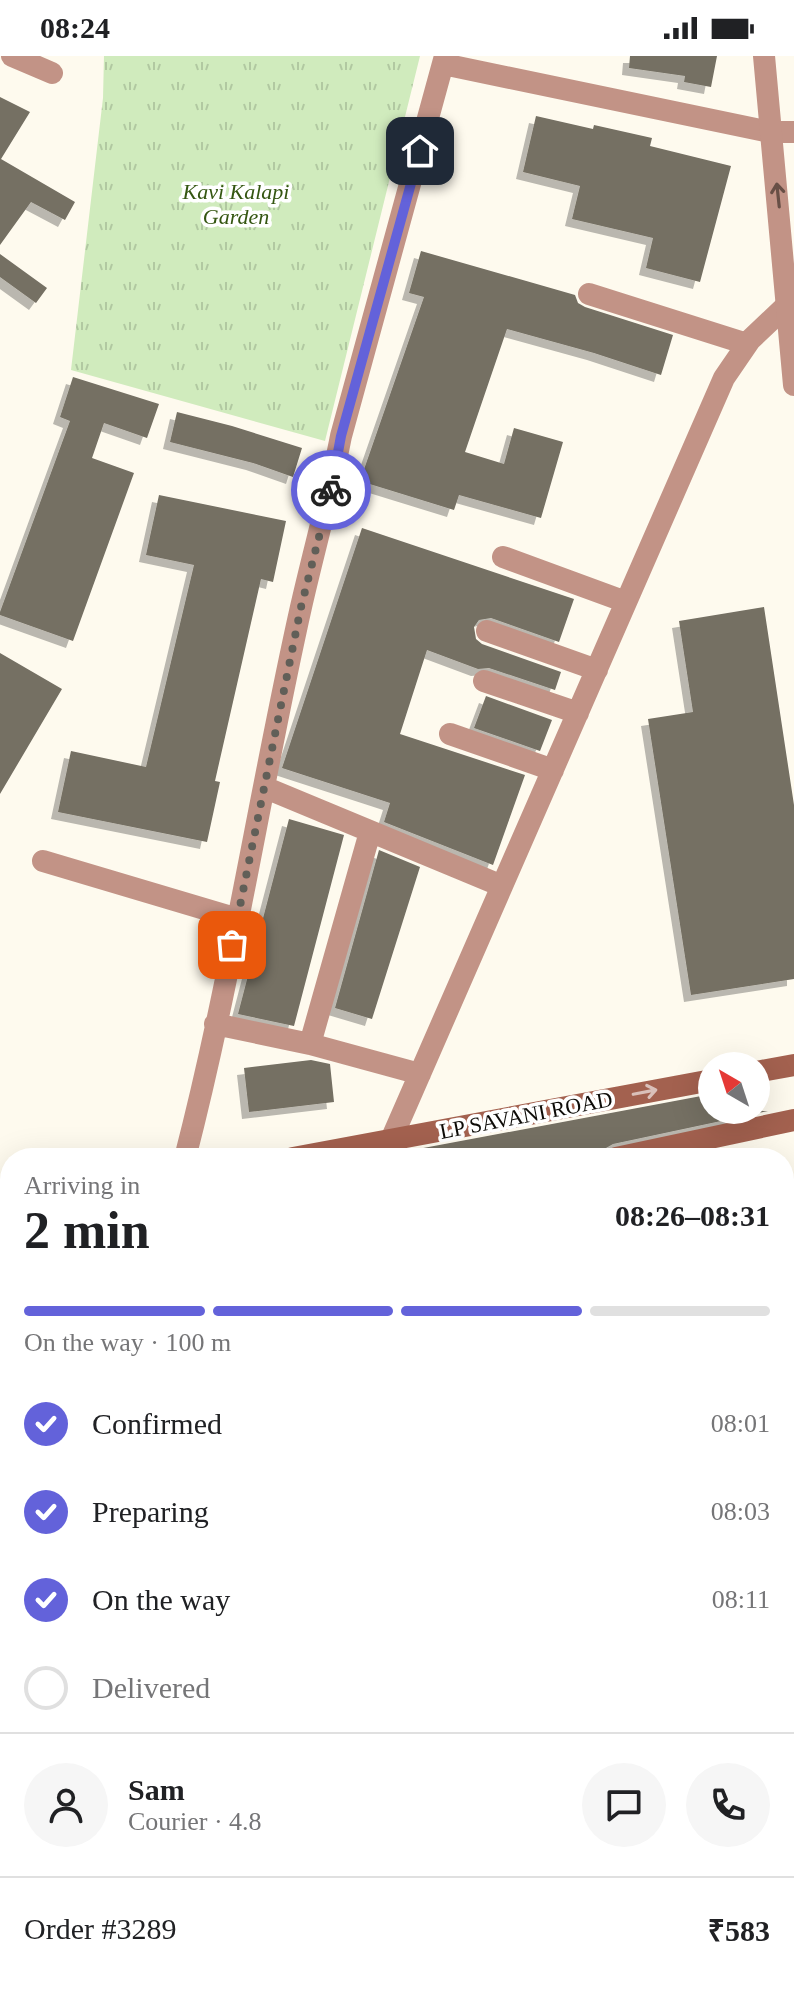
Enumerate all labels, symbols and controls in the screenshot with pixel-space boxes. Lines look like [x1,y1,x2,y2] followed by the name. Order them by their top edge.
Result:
[40,11,110,44] text: 08:24
[386,117,454,185] pin
[398,129,442,173] icon: home
[182,179,289,229] park label: Kavi Kalapi Garden
[770,182,785,209] one-way arrow
[291,450,371,530] courier
[309,468,353,512] icon: bike
[198,911,266,979] pin
[210,923,254,967] icon: bag
[698,1052,770,1124] north arrow
[698,1052,770,1124] map controls
[632,1084,657,1099] one-way arrow
[437,1086,615,1144] street label: LP SAVANI ROAD
[24,1171,140,1200] text: Arriving in
[615,1199,770,1232] text: 08:26–08:31
[24,1202,150,1259] text: 2 min
[24,1328,231,1357] text: On the way · 100 m
[24,1402,68,1446] icon: check
[92,1407,222,1440] text: Confirmed
[711,1409,770,1438] text: 08:01
[24,1490,68,1534] icon: check
[92,1495,209,1528] text: Preparing
[711,1497,770,1526] text: 08:03
[24,1578,68,1622] icon: check
[92,1583,230,1616] text: On the way
[712,1585,770,1614] text: 08:11
[92,1671,210,1704] text: Delivered
[24,1763,108,1847] button: person
[582,1763,666,1847] button: chat
[686,1763,770,1847] button: phone
[128,1773,185,1806] text: Sam
[128,1807,262,1836] text: Courier · 4.8
[24,1912,176,1945] text: Order #3289
[708,1914,770,1947] text: ₹583

